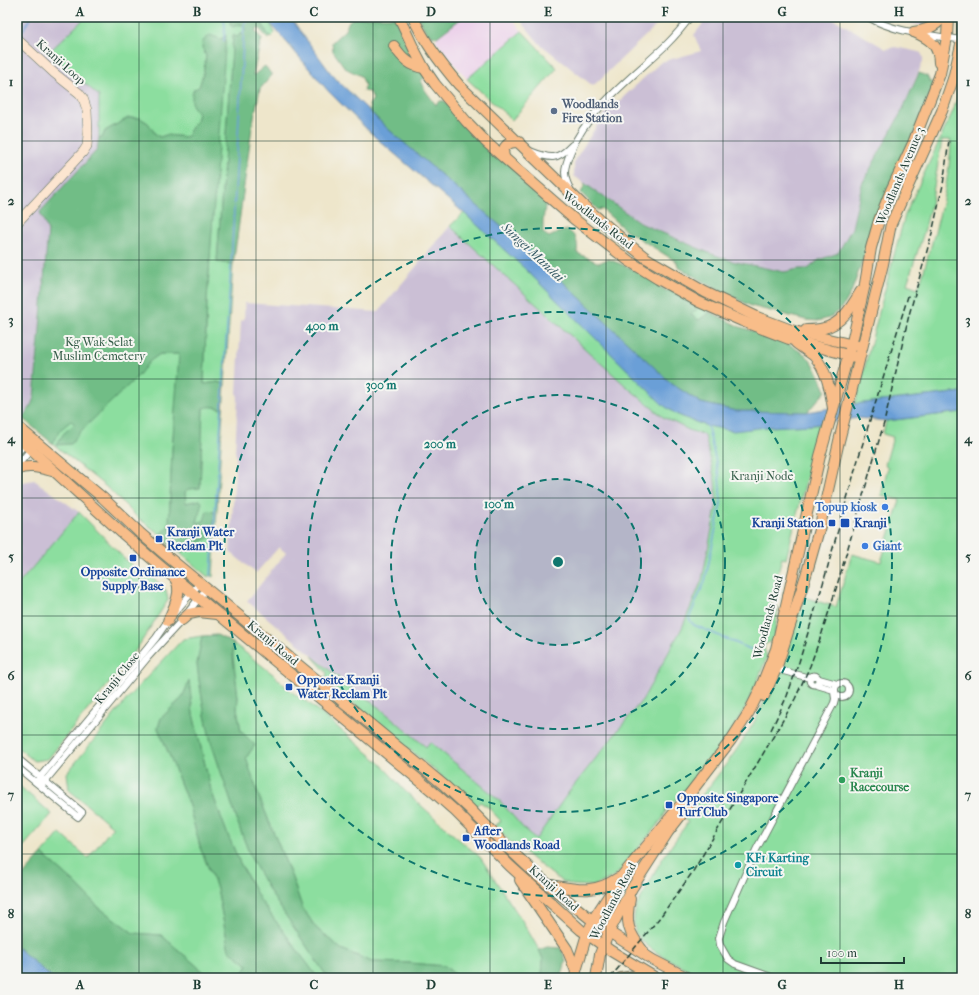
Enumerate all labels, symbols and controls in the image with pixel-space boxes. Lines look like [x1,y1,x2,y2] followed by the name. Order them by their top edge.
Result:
[75,4,85,19] text: A
[193,4,202,19] text: B
[310,4,319,19] text: C
[426,4,436,19] text: D
[544,4,552,19] text: E
[661,4,669,19] text: F
[777,4,787,19] text: G
[894,4,905,19] text: H
[33,36,89,88] street label: Kranji Loop
[9,74,14,89] text: 1
[966,74,971,89] text: 1
[561,97,623,125] place label: Woodlands Fire Station
[549,106,559,116] marker: Woodlands Fire Station
[873,125,927,228] street label: Woodlands Avenue 3
[559,187,636,252] street label: Woodlands Road
[8,193,15,208] text: 2
[965,193,972,208] text: 2
[498,219,568,286] water label: Sungei Mandai
[8,312,14,328] text: 3
[965,312,971,328] text: 3
[305,319,339,334] text: 400 m
[52,335,146,363] park label: Kg Wak Selat Muslim Cemetery
[366,378,397,393] text: 300 m
[6,431,16,447] text: 4
[963,431,973,447] text: 4
[424,437,457,451] text: 200 m
[731,469,794,483] park label: Kranji Node
[484,497,515,511] text: 100 m
[814,500,878,515] place label: Topup kiosk
[880,502,890,512] marker: Topup kiosk
[752,516,825,530] place label: Kranji Station
[854,516,887,530] place label: Kranji
[839,517,851,529] marker: Kranji
[827,518,837,528] marker: Kranji Station
[167,525,235,553] place label: Kranji Water Reclam Plt
[154,534,164,544] marker: Kranji Water Reclam Plt
[873,539,902,553] place label: Giant
[860,541,870,551] marker: Giant
[8,549,14,564] text: 5
[965,549,971,564] text: 5
[128,553,138,563] marker: Opposite Ordinance Supply Base
[551,555,565,569] centre of rings
[81,565,185,594] place label: Opposite Ordinance Supply Base
[750,573,786,661] street label: Woodlands Road
[245,618,302,669] street label: Kranji Road
[92,649,142,707] street label: Kranji Close
[7,668,15,683] text: 6
[964,668,972,683] text: 6
[296,673,388,701] place label: Opposite Kranji Water Reclam Plt
[284,682,294,692] marker: Opposite Kranji Water Reclam Plt
[850,766,909,794] place label: Kranji Racecourse
[837,775,847,785] marker: Kranji Racecourse
[7,787,15,802] text: 7
[964,787,972,802] text: 7
[676,791,779,819] place label: Opposite Singapore Turf Club
[664,800,674,810] marker: Opposite Singapore Turf Club
[473,824,560,852] place label: After Woodlands Road
[461,833,471,843] marker: After Woodlands Road
[746,851,809,879] place label: KF1 Karting Circuit
[586,859,640,943] street label: Woodlands Road
[733,860,743,870] marker: KF1 Karting Circuit
[526,862,582,914] street label: Kranji Road
[8,906,15,921] text: 8
[965,906,972,921] text: 8
[821,939,904,965] scale bar
[827,946,857,960] text: 100 m
[75,977,85,992] text: A
[193,977,202,992] text: B
[310,977,319,992] text: C
[426,977,436,992] text: D
[544,977,552,992] text: E
[661,977,669,992] text: F
[777,977,787,992] text: G
[894,977,905,992] text: H

